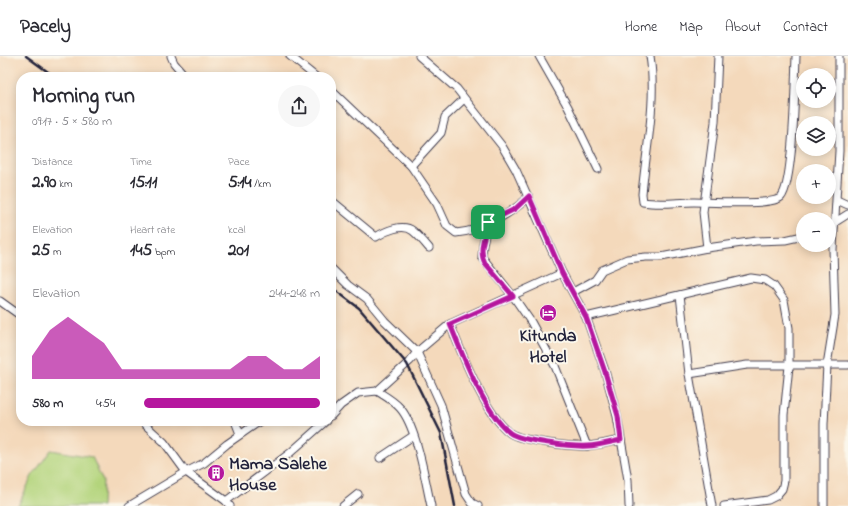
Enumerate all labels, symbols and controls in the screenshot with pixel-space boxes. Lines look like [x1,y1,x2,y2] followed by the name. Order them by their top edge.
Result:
[20,14,71,41] text: Pacely
[625,17,657,38] text: Home
[679,17,703,38] text: Map
[725,17,761,38] text: About
[783,17,828,38] text: Contact
[796,68,836,252] map controls
[796,68,836,108] button: locate
[32,81,135,113] text: Morning run
[278,85,320,127] button: share
[32,112,112,131] text: 09:17 · 5 × 580 m
[796,116,836,156] button: layers
[32,154,73,170] text: Distance
[130,154,152,170] text: Time
[228,154,249,170] text: Pace
[796,164,836,204] button: +
[32,170,56,195] text: 2.90
[130,170,157,195] text: 15:11
[228,170,252,195] text: 5:14
[56,176,73,192] text: km
[252,176,271,192] text: /km
[471,205,505,239] pin
[477,211,499,233] icon: arrive
[796,212,836,252] button: −
[32,222,72,238] text: Elevation
[130,222,175,238] text: Heart rate
[228,222,246,238] text: kcal
[32,238,50,263] text: 25
[130,238,152,263] text: 145
[228,238,249,263] text: 201
[50,244,61,260] text: m
[152,244,175,260] text: bpm
[32,284,80,303] text: Elevation
[269,284,320,303] text: 244–248 m
[538,303,558,323] hotel icon: Kitunda Hotel
[520,324,577,371] place label: Kitunda Hotel
[32,394,63,413] text: 580 m
[96,394,115,413] text: 4:54
[229,452,328,499] place label: Mama Salehe House
[206,463,226,483] building icon: Mama Salehe House

